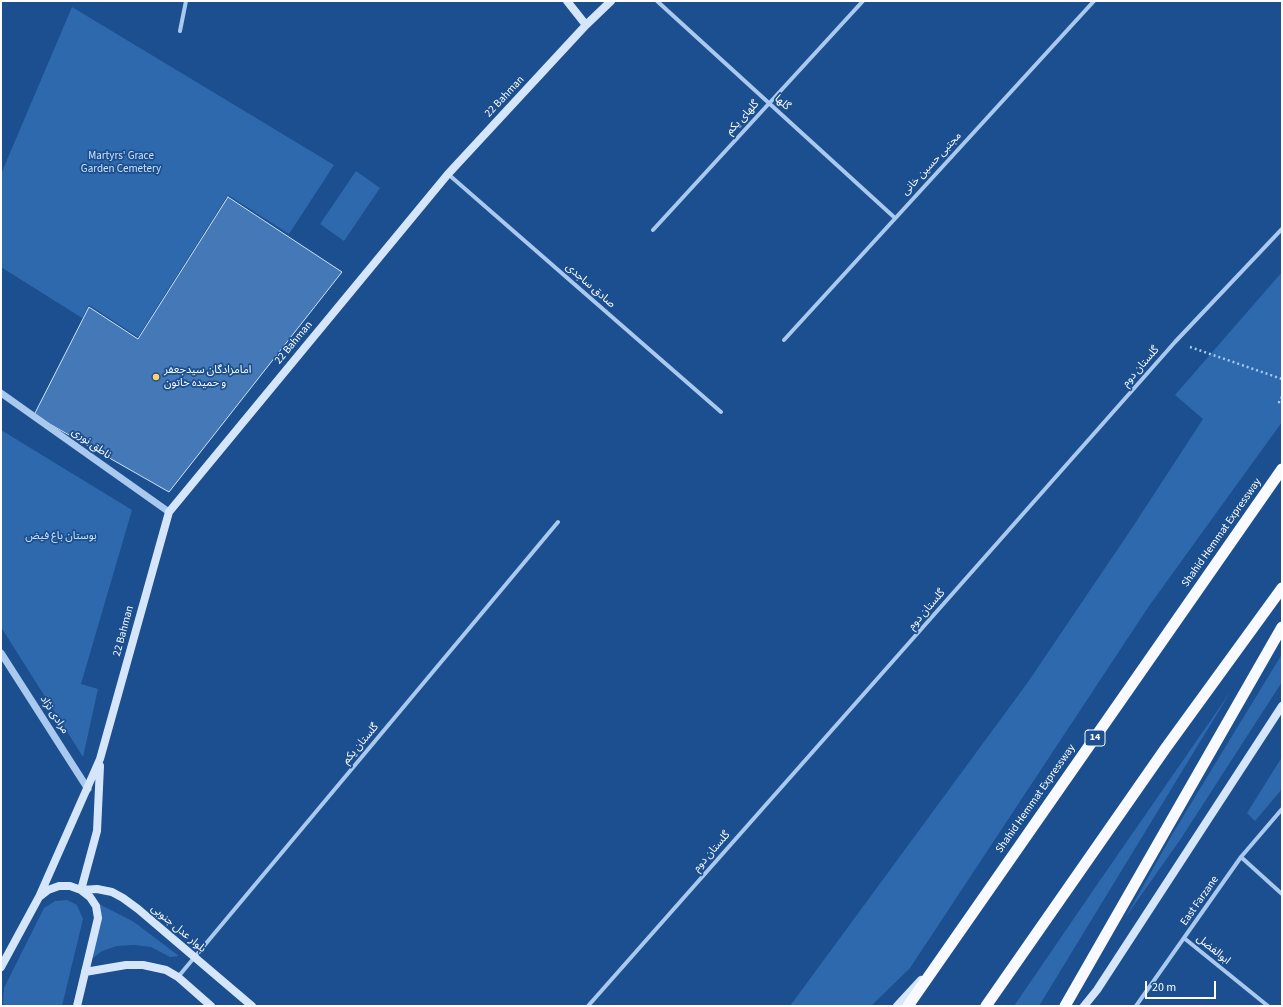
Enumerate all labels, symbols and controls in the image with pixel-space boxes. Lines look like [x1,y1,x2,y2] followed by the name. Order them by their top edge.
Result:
[483,74,527,120] street label: 22 Bahman
[771,93,793,113] street label: گلها
[724,98,762,138] street label: گلهای یکم
[899,130,965,198] street label: مجتبی حسین خانی
[81,150,161,176] park label: Martyrs' Grace Garden Cemetery
[562,261,618,311] street label: صادق ساجدی
[272,319,316,367] street label: 22 Bahman
[1120,344,1162,390] street label: گلستان دوم
[164,364,251,390] place label: امامزادگان سیدجعفر و حمیده خاتون
[151,372,161,382] marker: امامزادگان سیدجعفر و حمیده خاتون
[69,426,113,462] street label: ناطق نوری
[1179,476,1265,590] street label: Shahid Hemmat Expressway
[25,530,97,544] park label: بوستان باغ فیض
[906,587,948,633] street label: گلستان دوم
[111,604,137,658] street label: 22 Bahman
[37,693,71,737] street label: مرادی نژاد
[340,721,382,767] street label: گلستان یکم
[1085,730,1105,746] road number: 14
[993,742,1079,856] street label: Shahid Hemmat Expressway
[691,829,733,875] street label: گلستان دوم
[1178,874,1222,928] street label: East Farzane
[148,902,208,956] street label: بلوار عدل جنوبی
[1193,932,1233,968] street label: ابوالفضل
[1147,973,1218,999] scale bar
[1152,979,1176,996] text: 20 m

